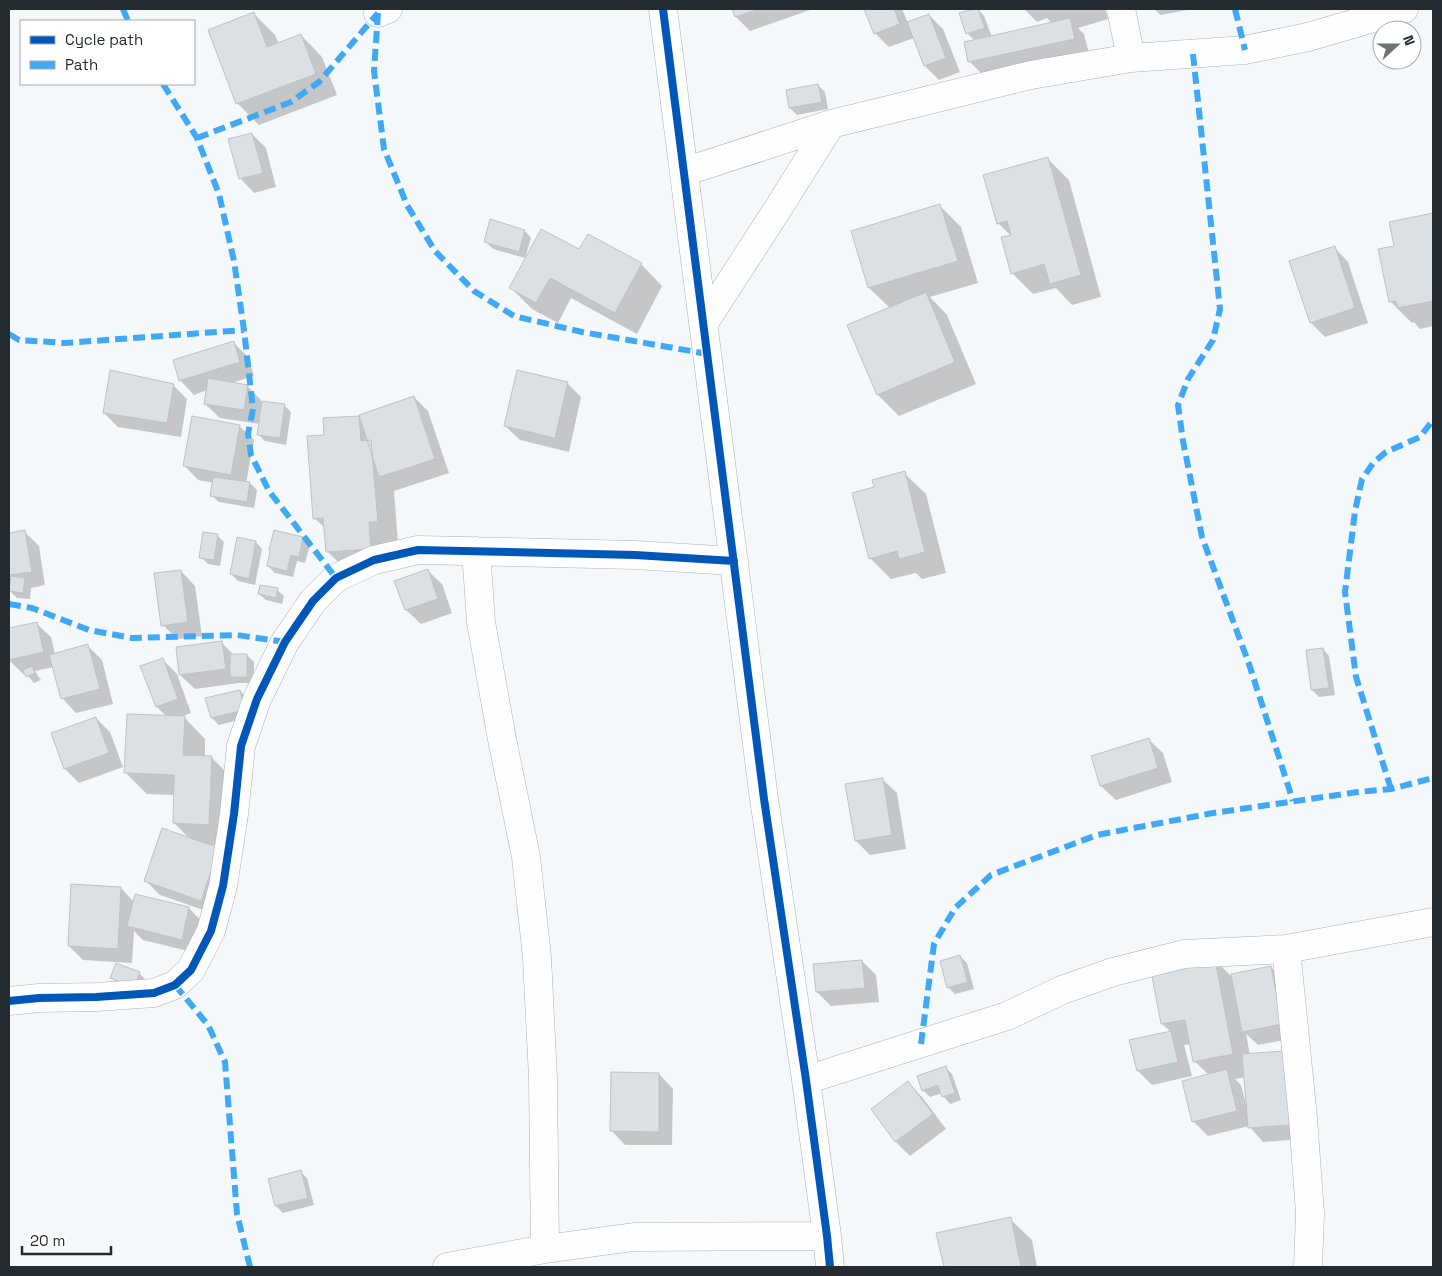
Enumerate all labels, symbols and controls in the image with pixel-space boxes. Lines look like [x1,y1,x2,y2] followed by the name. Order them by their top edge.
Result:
[20,20,195,85] legend
[1372,20,1422,70] north arrow
[65,30,143,49] text: Cycle path
[1399,33,1419,48] text: N
[65,55,98,74] text: Path
[22,1224,111,1256] scale bar
[30,1231,65,1250] text: 20 m

